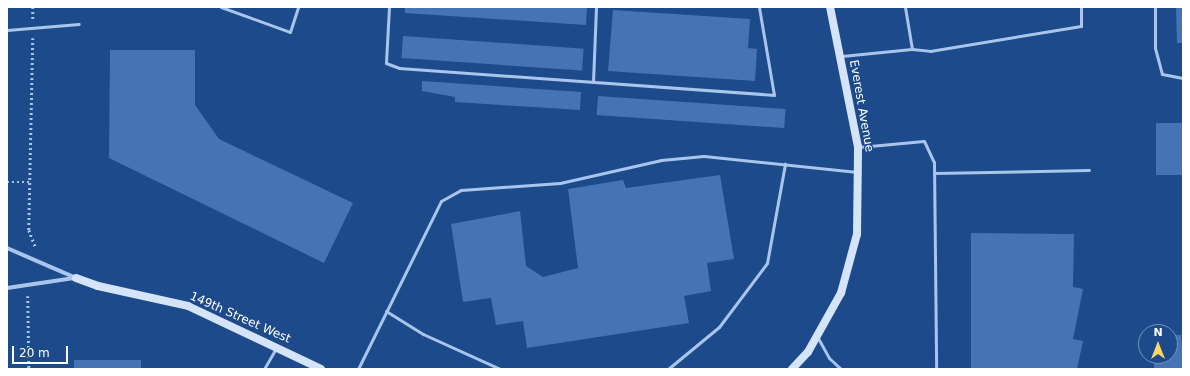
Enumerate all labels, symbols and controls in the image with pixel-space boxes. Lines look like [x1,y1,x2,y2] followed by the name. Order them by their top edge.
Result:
[846,59,876,153] street label: Everest Avenue
[187,289,293,347] street label: 149th Street West
[1138,324,1178,364] north arrow
[1153,326,1163,339] text: N
[14,338,70,364] scale bar
[19,346,50,360] text: 20 m

